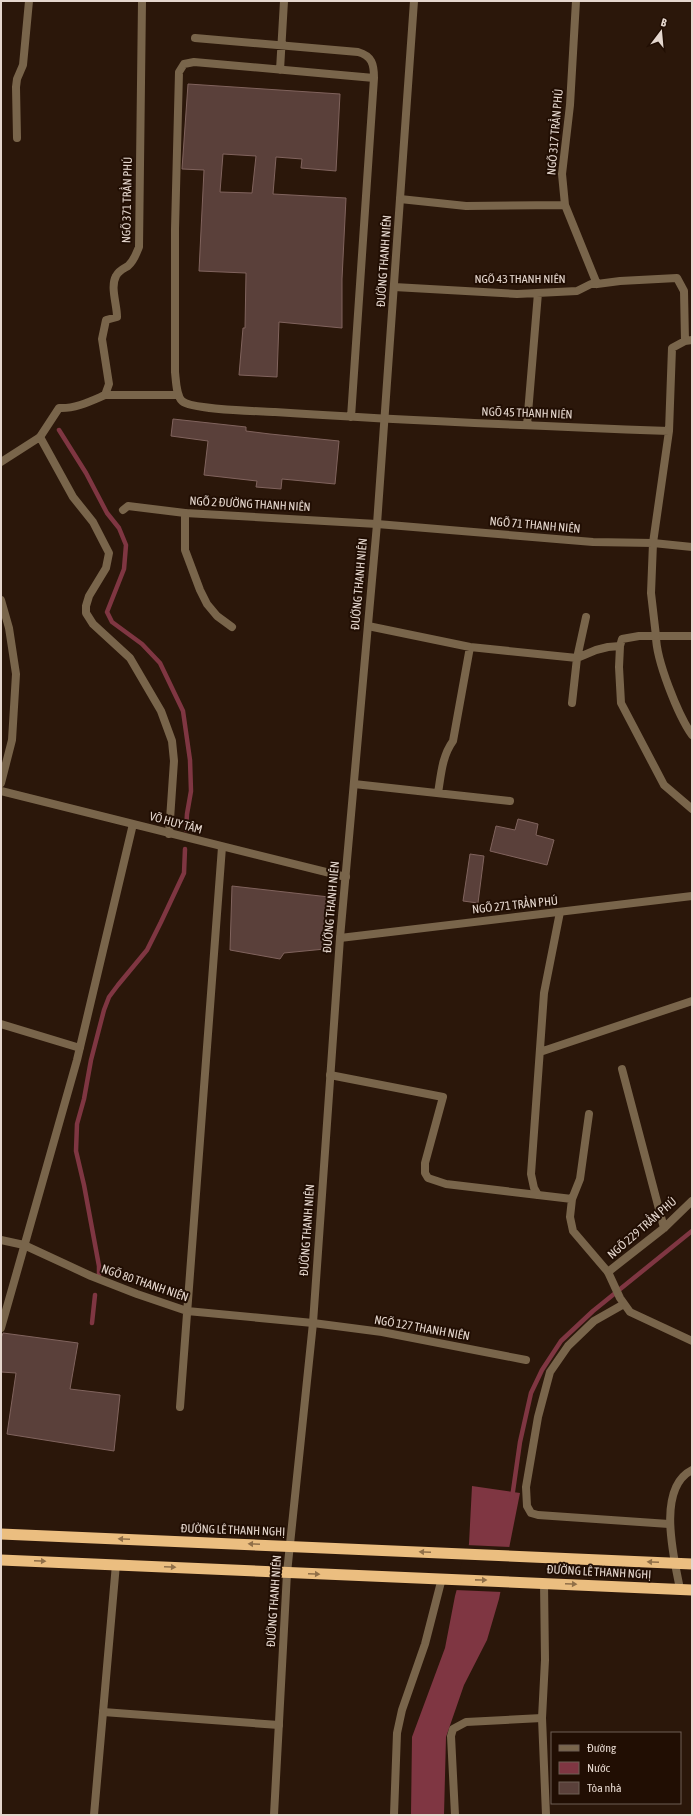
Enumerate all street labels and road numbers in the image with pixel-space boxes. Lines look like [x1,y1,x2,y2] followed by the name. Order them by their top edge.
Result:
[544,88,566,176] street label: NGÕ 317 TRẦN PHÚ
[119,157,135,243] street label: NGÕ 371 TRẦN PHÚ
[374,215,394,307] street label: ĐƯỜNG THANH NIÊN
[474,272,566,286] street label: NGÕ 43 THANH NIÊN
[481,404,573,422] street label: NGÕ 45 THANH NIÊN
[189,494,311,514] street label: NGÕ 2 ĐƯỜNG THANH NIÊN
[489,514,581,536] street label: NGÕ 71 THANH NIÊN
[348,538,370,630] street label: ĐƯỜNG THANH NIÊN
[148,809,204,837] street label: VÕ HUY TÂM
[320,861,342,953] street label: ĐƯỜNG THANH NIÊN
[471,894,559,916] street label: NGÕ 271 TRẦN PHÚ
[297,1184,317,1276] street label: ĐƯỜNG THANH NIÊN
[605,1194,679,1262] street label: NGÕ 229 TRẦN PHÚ
[100,1262,190,1304] street label: NGÕ 80 THANH NIÊN
[373,1313,471,1343] street label: NGÕ 127 THANH NIÊN
[180,1521,286,1539] street label: ĐƯỜNG LÊ THANH NGHỊ
[264,1555,284,1647] street label: ĐƯỜNG THANH NIÊN
[546,1562,652,1582] street label: ĐƯỜNG LÊ THANH NGHỊ

